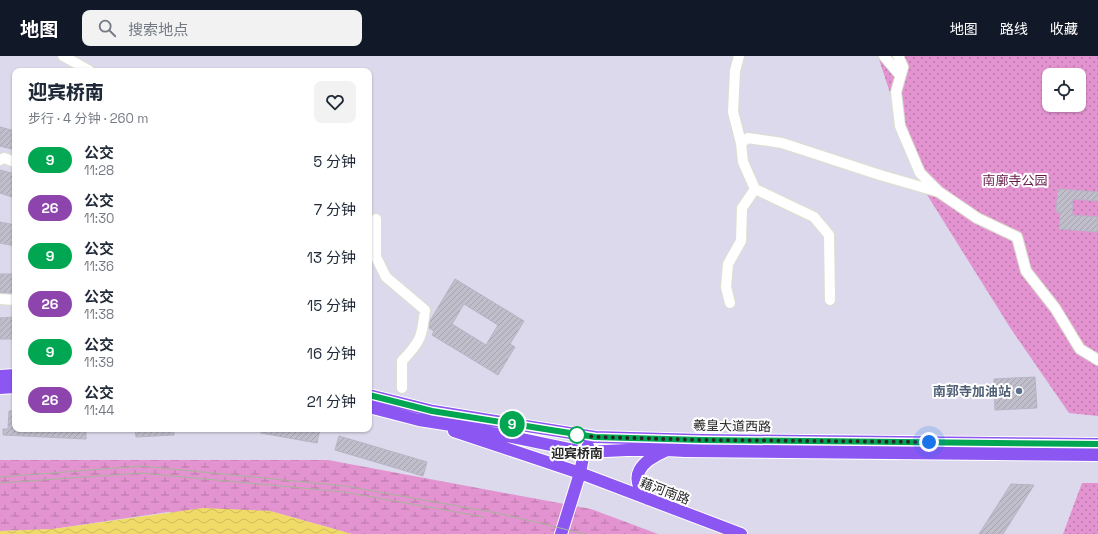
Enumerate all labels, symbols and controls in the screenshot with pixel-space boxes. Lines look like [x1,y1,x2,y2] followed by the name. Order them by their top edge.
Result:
[82,10,362,46] search box
[20,17,58,42] text: 地图
[96,17,118,39] icon: search
[128,20,188,39] text: 搜索地点
[950,20,978,38] text: 地图
[1000,20,1028,38] text: 路线
[1050,20,1078,38] text: 收藏
[1042,68,1086,112] map controls
[1042,68,1086,112] button: locate
[28,80,104,105] text: 迎宾桥南
[314,81,356,123] button: heart
[28,110,148,127] text: 步行 · 4 分钟 · 260 m
[84,143,114,162] text: 公交
[46,151,54,169] text: 9
[313,152,356,171] text: 5 分钟
[84,162,114,179] text: 11:28
[982,172,1048,189] park label: 南廓寺公园
[84,191,114,210] text: 公交
[42,199,58,217] text: 26
[314,200,356,219] text: 7 分钟
[84,210,114,227] text: 11:30
[84,239,114,258] text: 公交
[46,247,54,265] text: 9
[307,248,356,267] text: 13 分钟
[84,258,114,275] text: 11:36
[84,287,114,306] text: 公交
[42,295,58,313] text: 26
[307,296,356,315] text: 15 分钟
[84,306,114,323] text: 11:38
[84,335,114,354] text: 公交
[46,343,54,361] text: 9
[307,344,356,363] text: 16 分钟
[84,354,114,371] text: 11:39
[84,383,114,402] text: 公交
[933,383,1011,400] place label: 南郭寺加油站
[1014,386,1024,396] marker: 南郭寺加油站
[42,391,58,409] text: 26
[307,392,356,411] text: 21 分钟
[84,402,114,419] text: 11:44
[499,411,525,437] line badge: 9
[508,415,516,433] text: 9
[693,417,771,435] street label: 羲皇大道西路
[568,426,586,444] marker: 迎宾桥南
[919,432,939,452] your location
[551,445,603,462] place label: 迎宾桥南
[638,474,692,508] street label: 藉河南路

